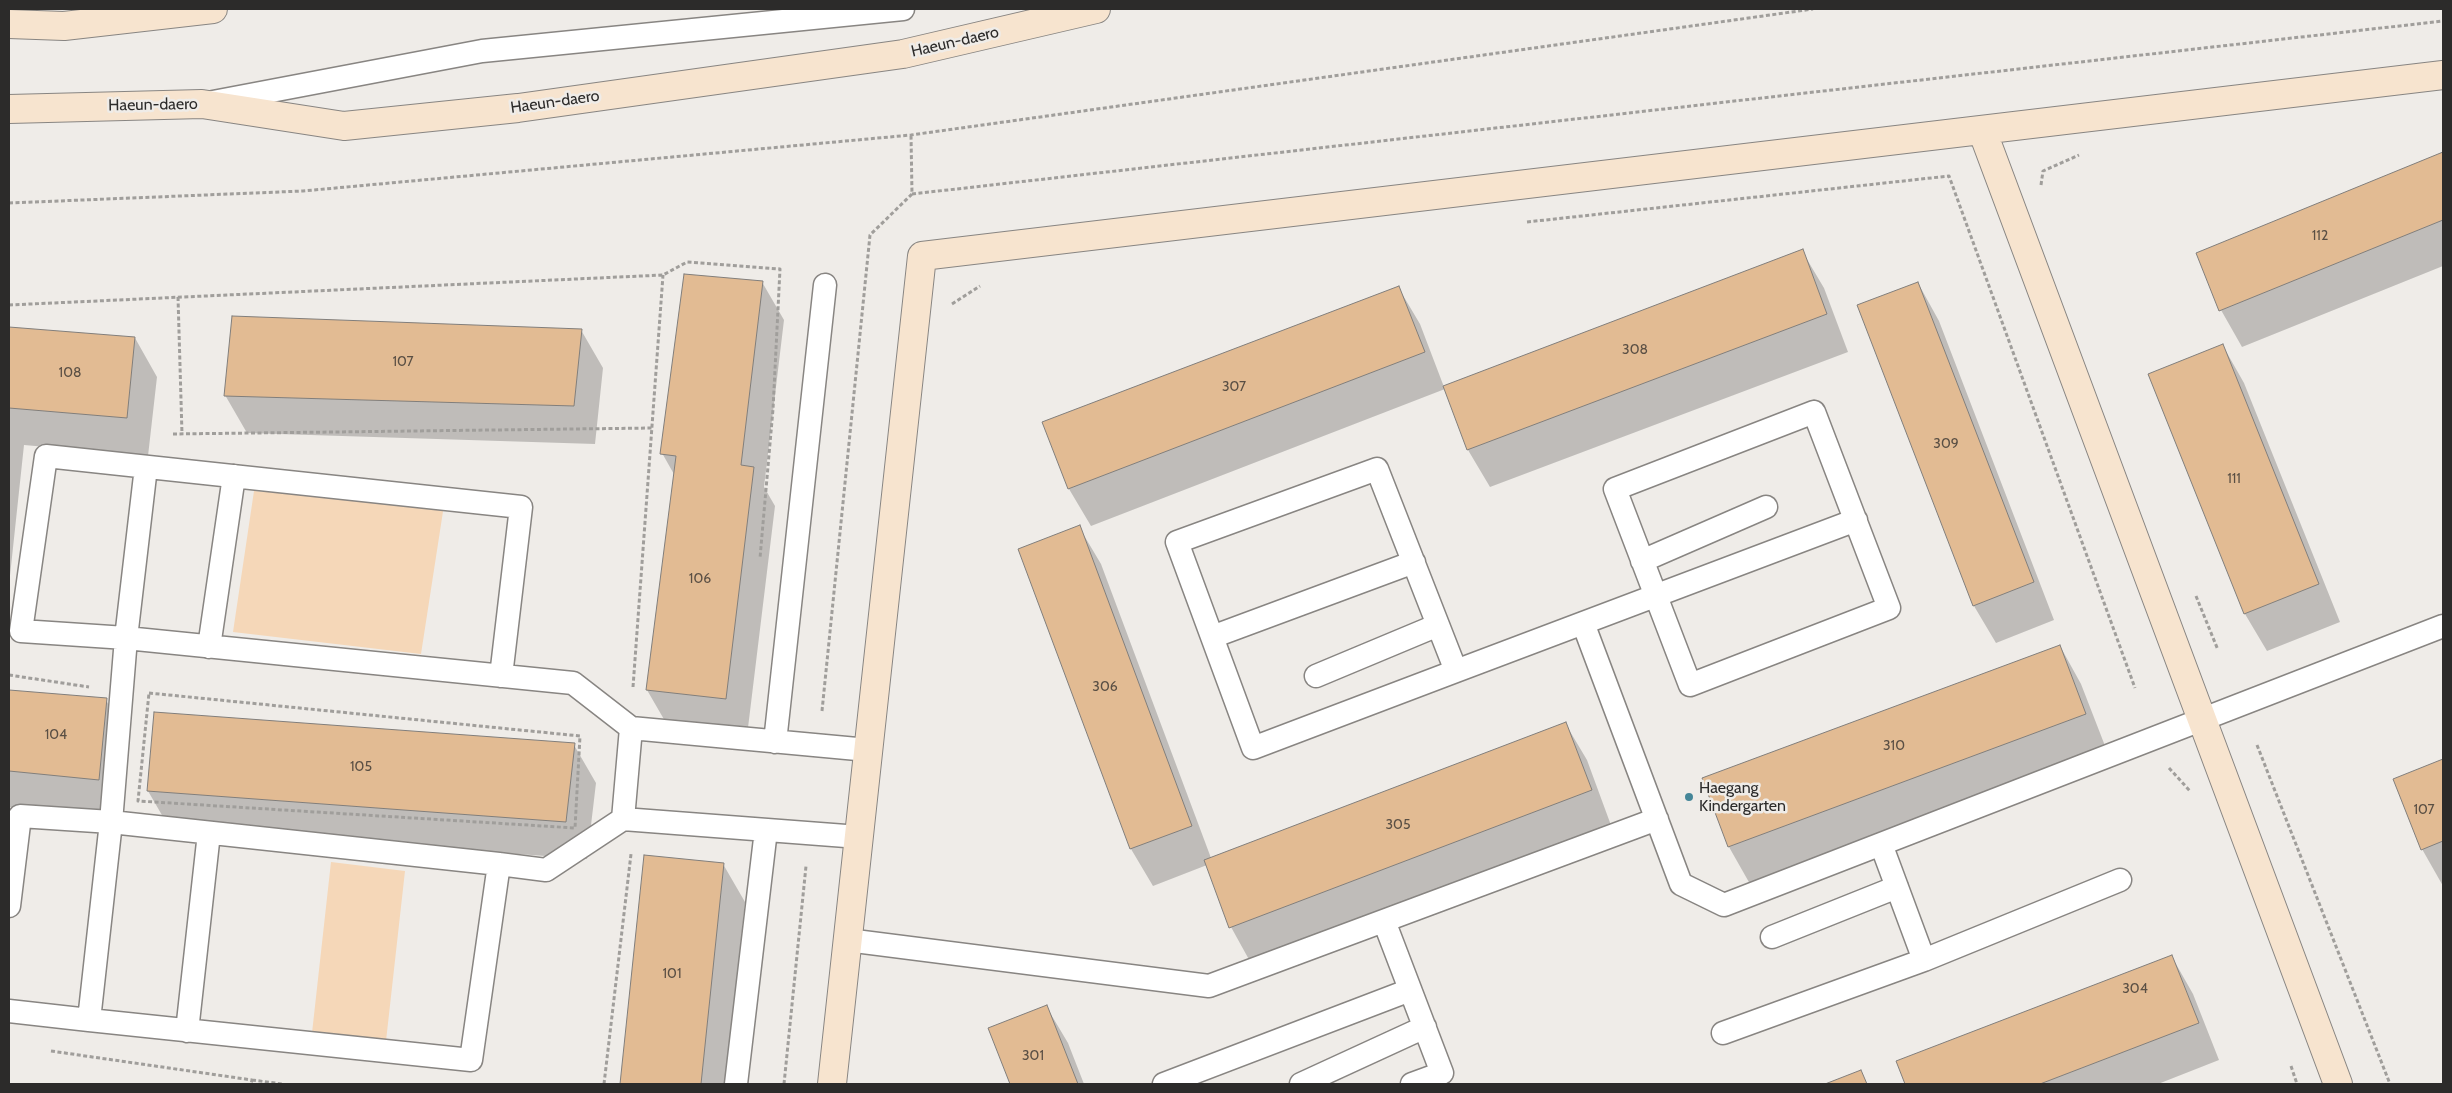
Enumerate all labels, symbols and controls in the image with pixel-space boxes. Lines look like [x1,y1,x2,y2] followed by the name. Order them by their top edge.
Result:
[909,23,1001,61] street label: Haeun-daero
[509,86,601,118] street label: Haeun-daero
[108,95,198,115] street label: Haeun-daero
[2312,228,2328,244] house number: 112
[1622,342,1648,358] house number: 308
[392,354,414,370] house number: 107
[59,365,81,381] house number: 108
[1222,379,1246,395] house number: 307
[1933,436,1959,452] house number: 309
[2227,471,2241,487] house number: 111
[689,571,711,587] house number: 106
[1092,679,1118,695] house number: 306
[45,727,67,743] house number: 104
[1883,738,1905,754] house number: 310
[350,759,372,775] house number: 105
[1699,778,1786,816] place label: Haegang Kindergarten
[1683,791,1695,803] marker: Haegang Kindergarten
[2413,802,2435,818] house number: 107
[1386,817,1410,833] house number: 305
[663,966,681,982] house number: 101
[2122,981,2148,997] house number: 304
[1022,1048,1044,1064] house number: 301

